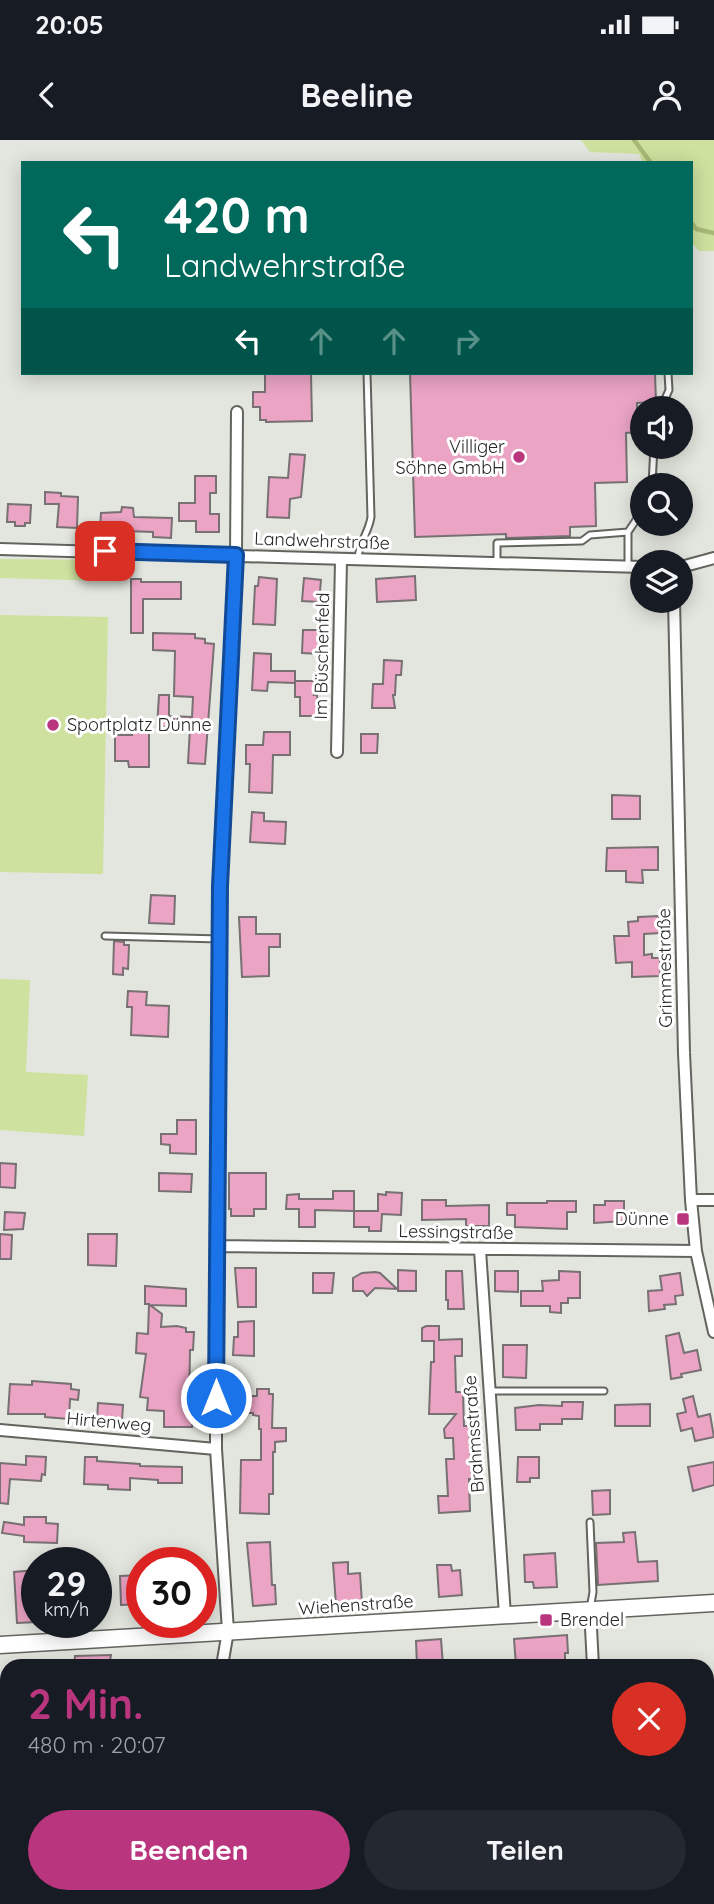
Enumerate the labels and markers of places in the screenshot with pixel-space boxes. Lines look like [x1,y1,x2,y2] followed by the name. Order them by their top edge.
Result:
[396,435,505,479] place label: Villiger Söhne GmbH
[511,449,527,465] marker: Villiger Söhne GmbH
[75,521,135,581] pin
[67,713,212,736] place label: Sportplatz Dünne
[45,717,61,733] marker: Sportplatz Dünne
[615,1207,669,1230] place label: Dünne
[675,1211,691,1227] marker: Dünne
[560,1608,624,1631] place label: Brendel
[538,1612,554,1628] marker: Brendel

